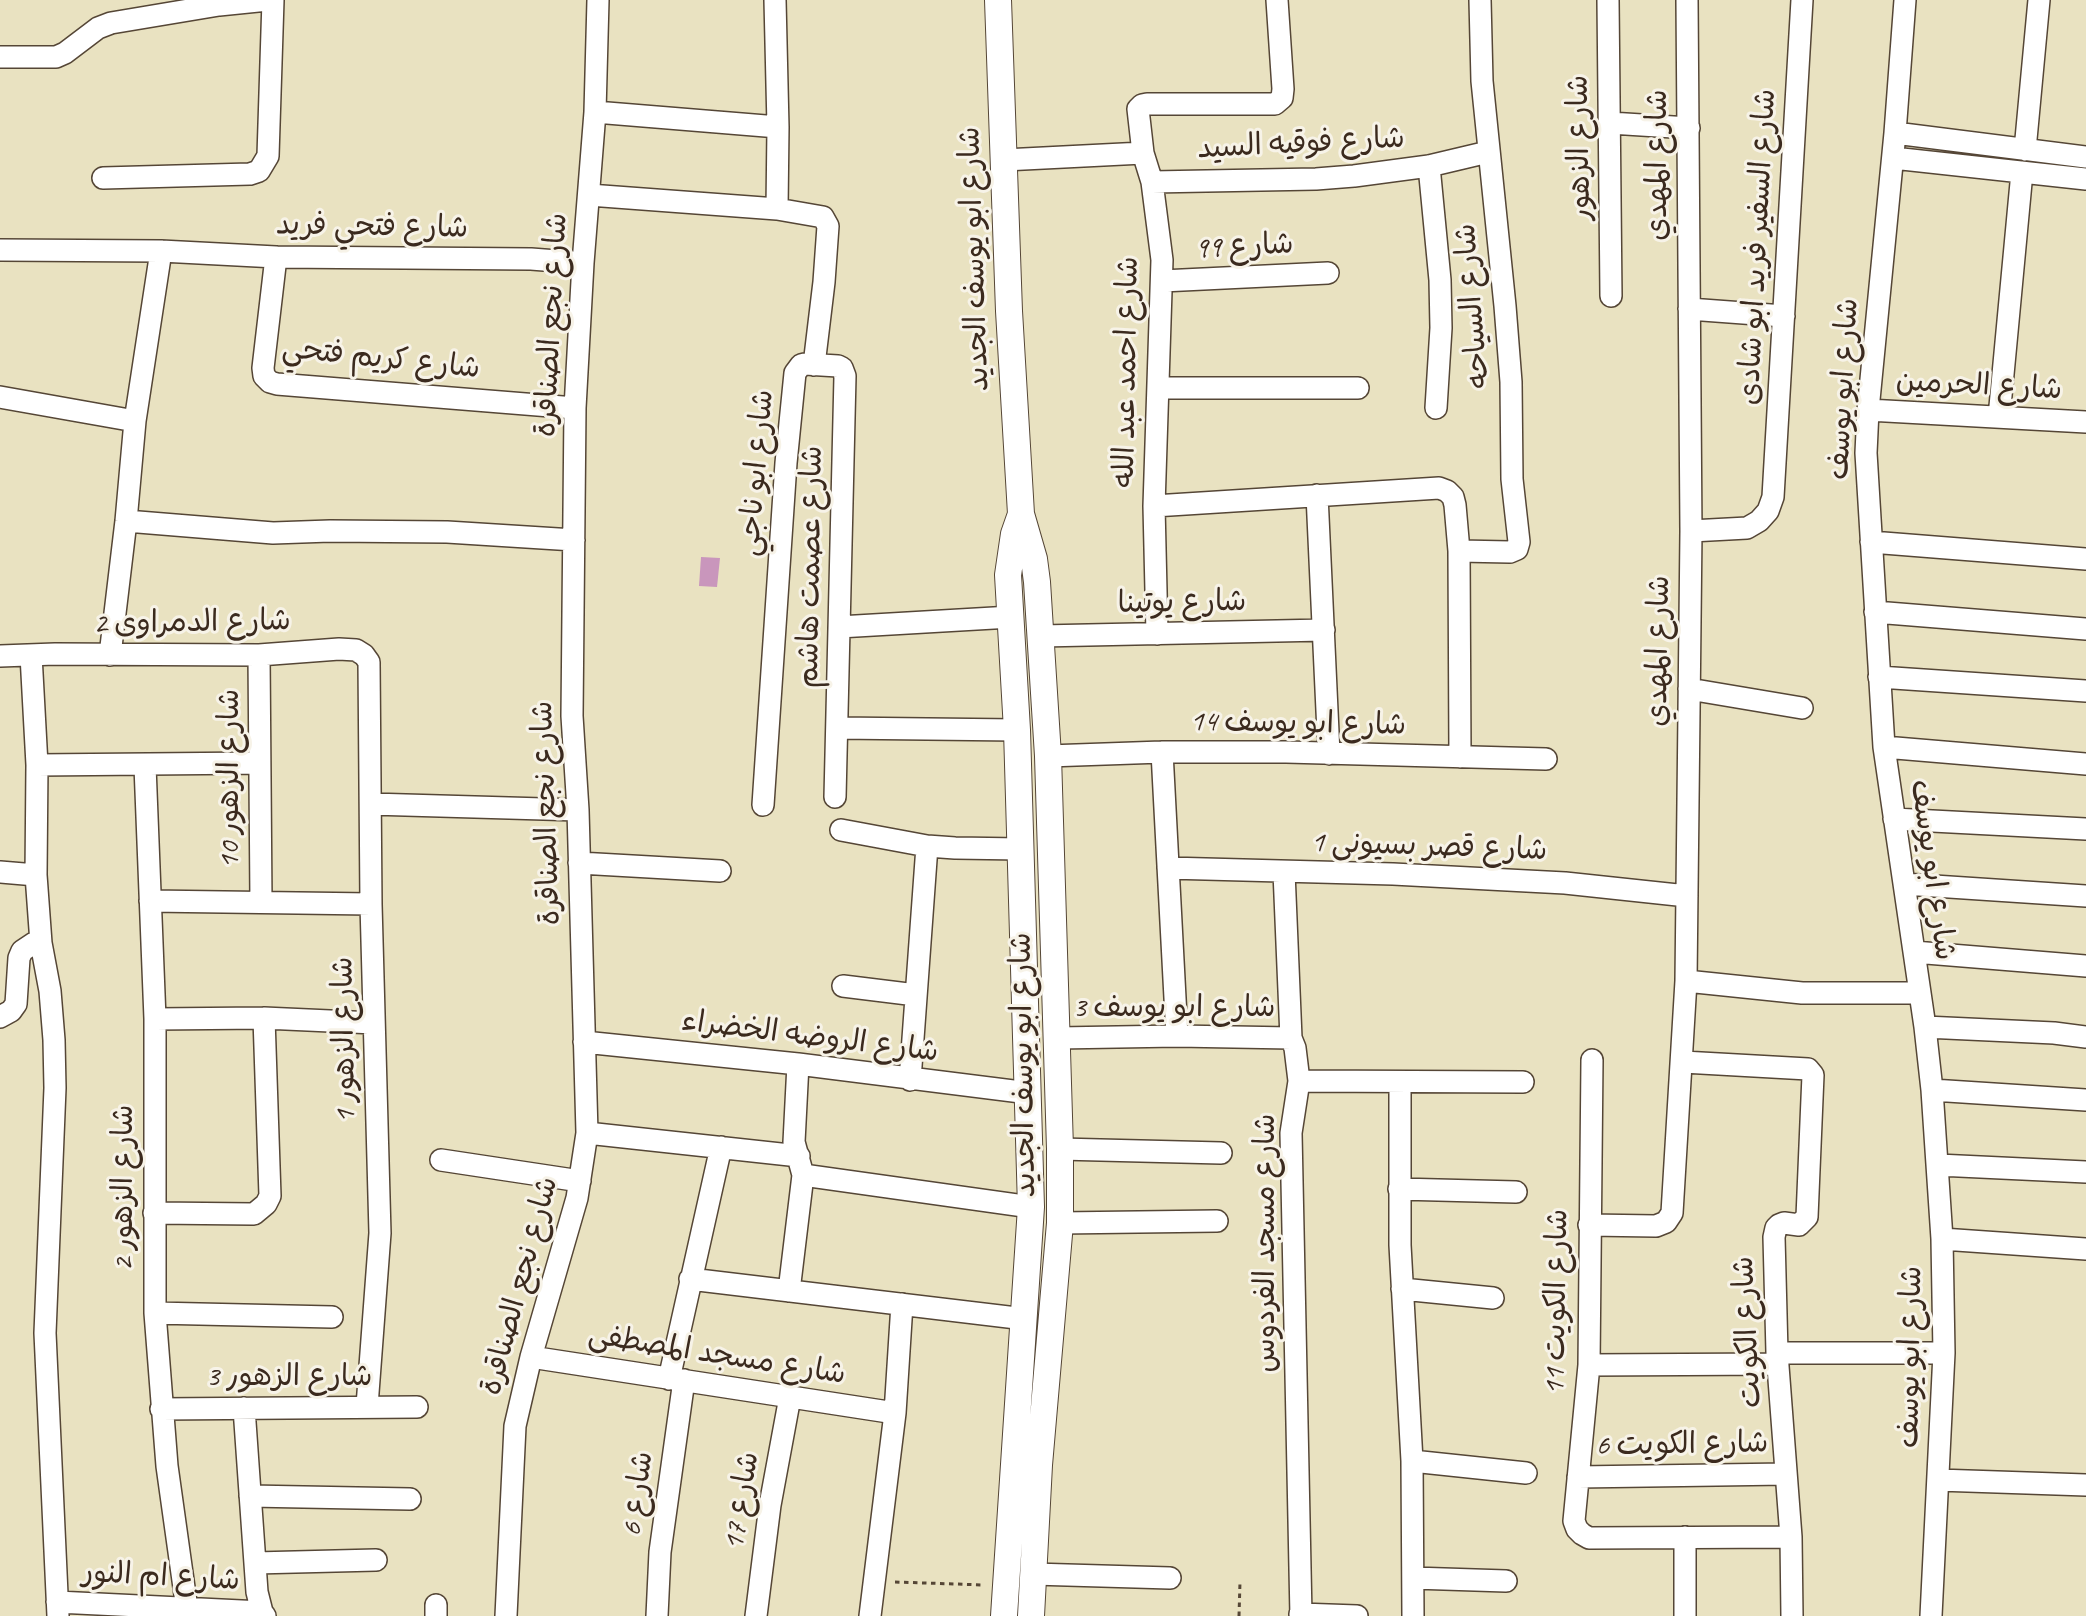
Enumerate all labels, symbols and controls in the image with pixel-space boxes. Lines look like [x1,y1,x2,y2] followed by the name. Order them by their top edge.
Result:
[1561,75,1599,221] street label: شارع الزهور
[1732,88,1784,406] street label: شارع السفير فريد ابو شادى
[1640,89,1676,241] street label: شارع المهدي
[1196,121,1406,167] street label: شارع فوقيه السيد
[952,126,998,392] street label: شارع ابو يوسف الجديد
[276,207,468,247] street label: شارع فتحي فريد
[528,212,576,438] street label: شارع نجع الصناقرة
[1448,222,1498,390] street label: شارع السياحه
[1194,226,1294,268] street label: شارع 99
[1107,256,1147,488] street label: شارع احمد عبد الله
[1821,297,1867,481] street label: شارع ابو يوسف
[280,331,482,387] street label: شارع كريم فتحي
[1895,364,2063,408] street label: شارع الحرمين
[732,388,782,558] street label: شارع ابو ناجي
[791,445,831,689] street label: شارع عصمت هاشم
[1640,575,1678,727] street label: شارع المهدي
[1117,584,1247,622] street label: شارع يوتينا
[93,603,291,643] street label: شارع الدمراوى 2
[212,689,248,869] street label: شارع الزهور 10
[525,700,569,926] street label: شارع نجع الصناقرة
[1190,704,1406,744] street label: شارع ابو يوسف 14
[1902,777,1962,963] street label: شارع ابو يوسف
[1310,825,1548,869] street label: شارع قصر بسيونى 1
[1004,932,1044,1198] street label: شارع ابو يوسف الجديد
[326,956,364,1124] street label: شارع الزهور 1
[1073,990,1275,1026] street label: شارع ابو يوسف 3
[680,1003,940,1071] street label: شارع الروضه الخضراء
[106,1105,142,1271] street label: شارع الزهور 2
[1248,1113,1284,1373] street label: شارع مسجد الفردوس
[474,1173,566,1399] street label: شارع نجع الصناقرة
[1537,1209,1577,1395] street label: شارع الكويت 11
[1726,1255,1770,1409] street label: شارع الكويت
[1891,1266,1931,1448] street label: شارع ابو يوسف
[586,1317,848,1393] street label: شارع مسجد المصطفى
[206,1359,372,1395] street label: شارع الزهور 3
[1595,1425,1769,1465] street label: شارع الكويت 6
[614,1449,662,1539] street label: شارع 6
[716,1449,768,1553] street label: شارع 17
[81,1555,241,1599] street label: شارع ام النور

